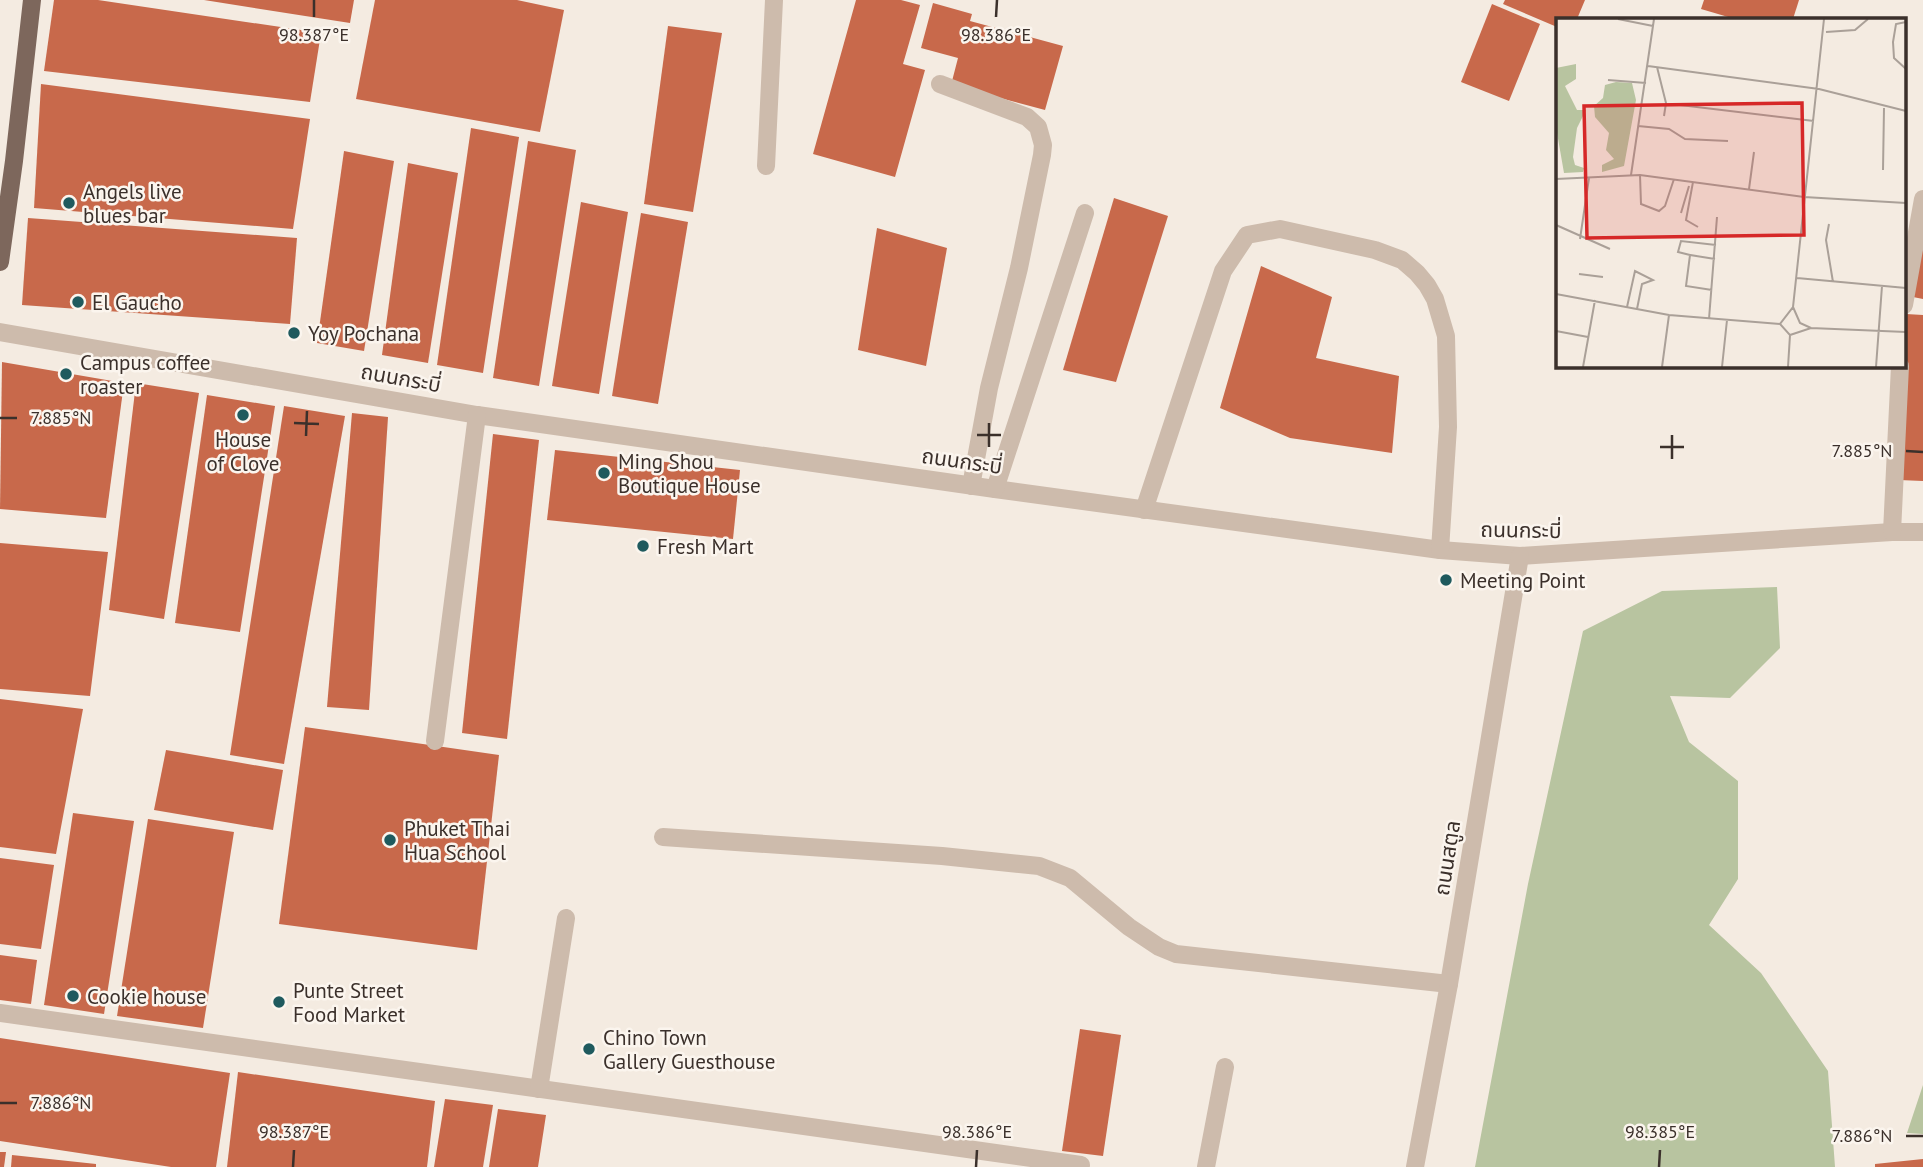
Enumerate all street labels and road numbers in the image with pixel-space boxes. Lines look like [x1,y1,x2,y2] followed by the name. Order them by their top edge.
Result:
[359,357,443,398] street label: ถนนกระบี่
[920,441,1004,480] street label: ถนนกระบี่
[1480,515,1562,544] street label: ถนนกระบี่
[1428,818,1466,898] street label: ถนนสตูล

